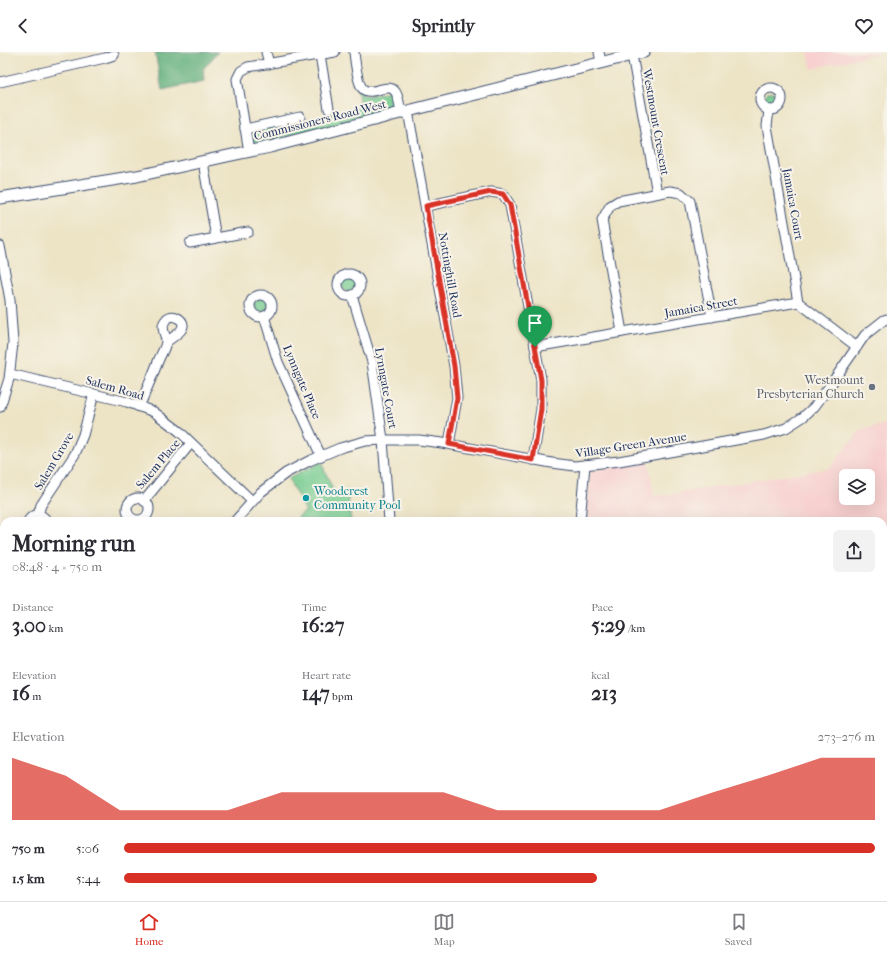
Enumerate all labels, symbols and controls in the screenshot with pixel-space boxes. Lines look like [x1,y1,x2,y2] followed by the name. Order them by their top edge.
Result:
[12,15,34,37] icon: back
[853,15,875,37] icon: heart
[412,16,475,37] text: Sprintly
[640,67,672,177] street label: Westmount Crescent
[252,97,388,143] street label: Commissioners Road West
[780,166,806,242] street label: Jamaica Court
[436,231,464,319] street label: Nottinghill Road
[662,294,739,320] street label: Jamaica Street
[518,306,552,347] pin
[524,312,546,334] icon: arrive
[280,343,324,421] street label: Lynngate Place
[372,346,400,430] street label: Lynngate Court
[84,373,146,403] street label: Salem Road
[757,373,865,401] place label: Westmount Presbyterian Church
[867,382,877,392] marker: Westmount Presbyterian Church
[574,429,688,461] street label: Village Green Avenue
[31,430,77,492] street label: Salem Grove
[133,436,183,492] street label: Salem Place
[839,469,875,505] map controls
[839,469,875,505] button: layers
[313,484,401,512] place label: Woodcrest Community Pool
[301,493,311,503] marker: Woodcrest Community Pool
[833,530,875,572] button: share
[12,531,135,557] text: Morning run
[12,559,102,574] text: 08:48 · 4 × 750 m
[12,601,53,614] text: Distance
[302,601,327,614] text: Time
[591,601,613,614] text: Pace
[12,614,46,637] text: 3.00
[302,614,344,637] text: 16:27
[591,614,626,637] text: 5:29
[46,622,63,635] text: km
[626,622,645,635] text: /km
[12,669,56,682] text: Elevation
[302,669,351,682] text: Heart rate
[591,669,610,682] text: kcal
[12,682,30,705] text: 16
[302,682,330,705] text: 147
[591,682,617,705] text: 213
[30,690,41,703] text: m
[330,690,353,703] text: bpm
[12,729,65,744] text: Elevation
[817,729,875,744] text: 273–276 m
[12,841,45,856] text: 750 m
[76,841,99,856] text: 5:06
[12,871,45,886] text: 1.5 km
[76,871,100,886] text: 5:44
[135,911,163,948] tab: Home
[433,911,455,948] tab: Map
[725,911,752,948] tab: Saved

